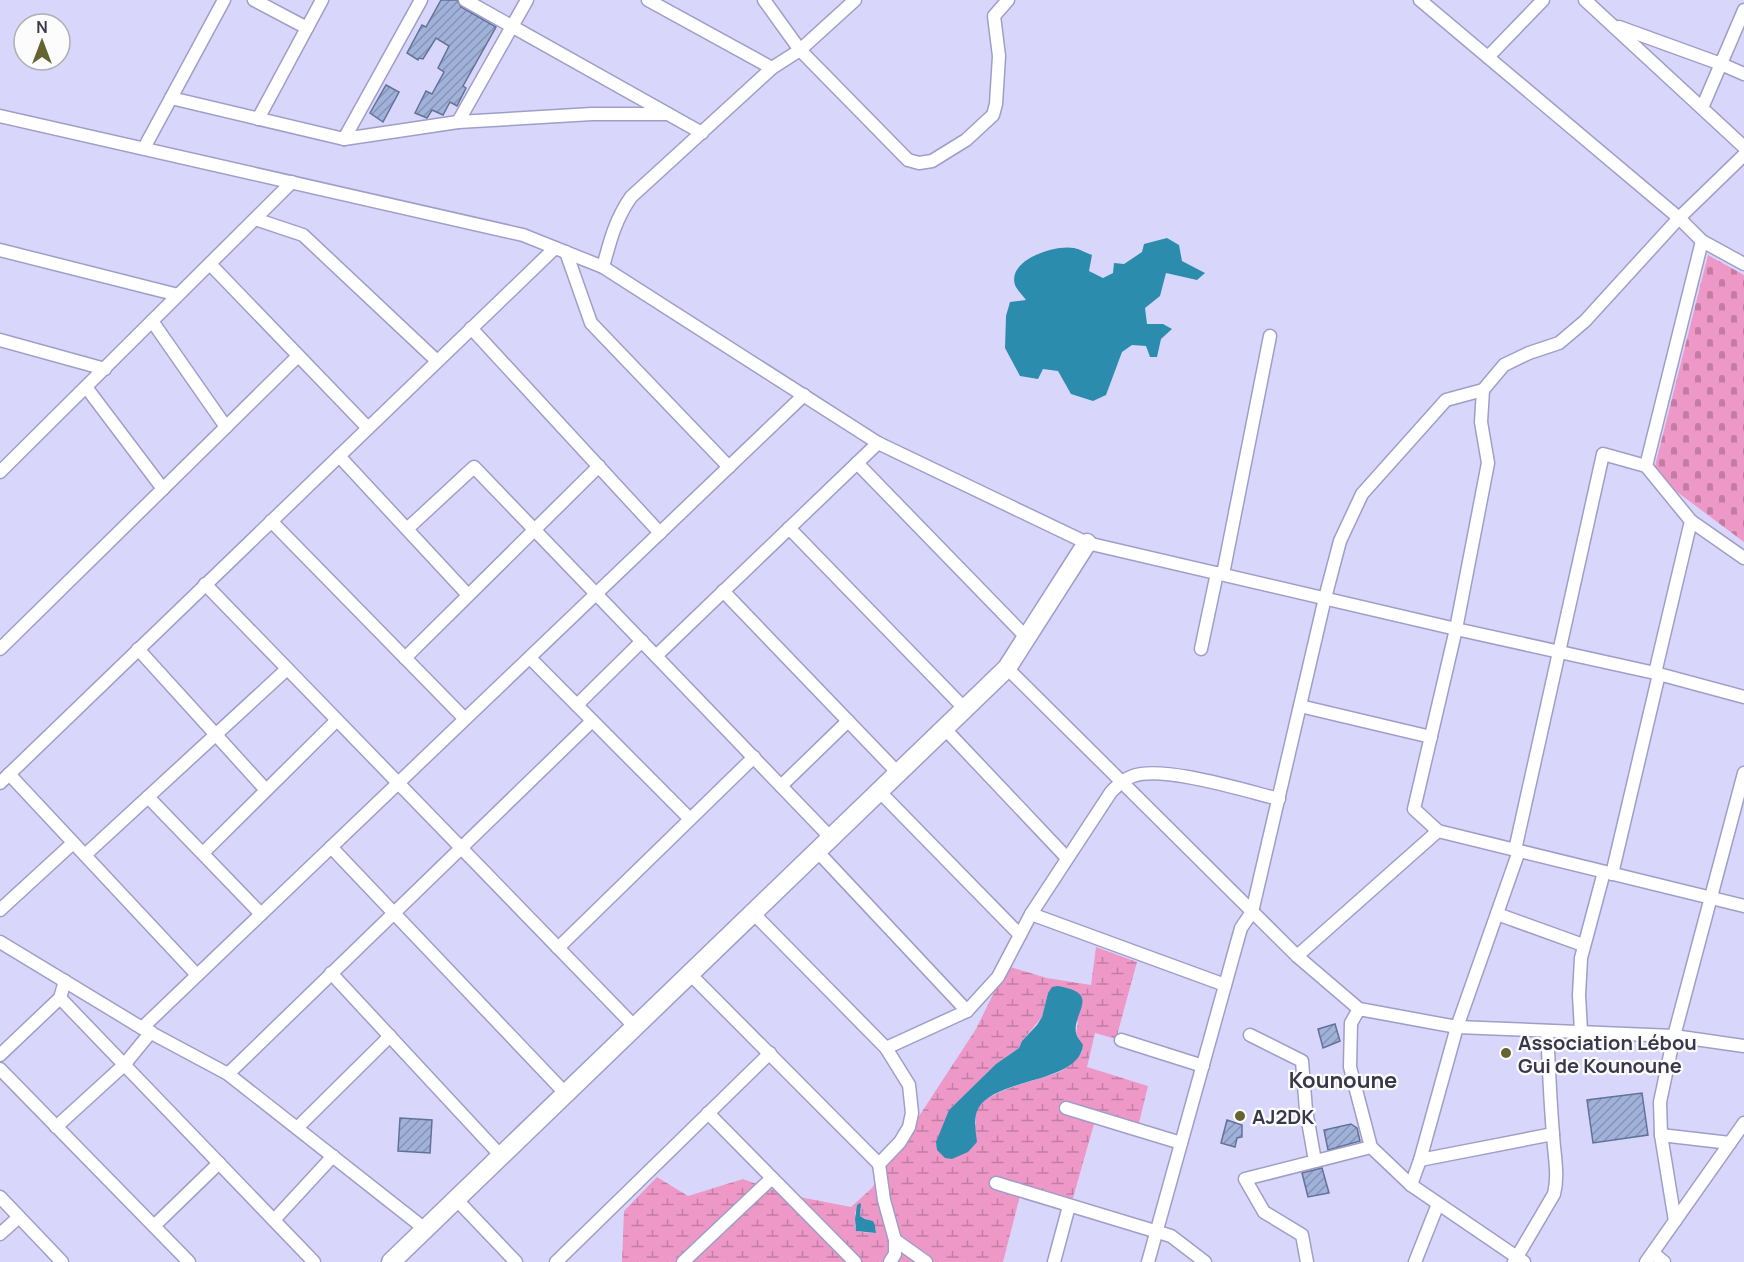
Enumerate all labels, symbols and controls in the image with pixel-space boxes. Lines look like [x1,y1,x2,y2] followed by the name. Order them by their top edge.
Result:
[12,12,72,72] north arrow
[36,16,48,38] text: N
[1518,1029,1697,1079] place label: Association Lébou Gui de Kounoune
[1499,1046,1513,1060] marker: Association Lébou Gui de Kounoune
[1289,1065,1397,1095] district label: Kounoune
[1252,1103,1314,1130] place label: AJ2DK
[1233,1109,1247,1123] marker: AJ2DK

